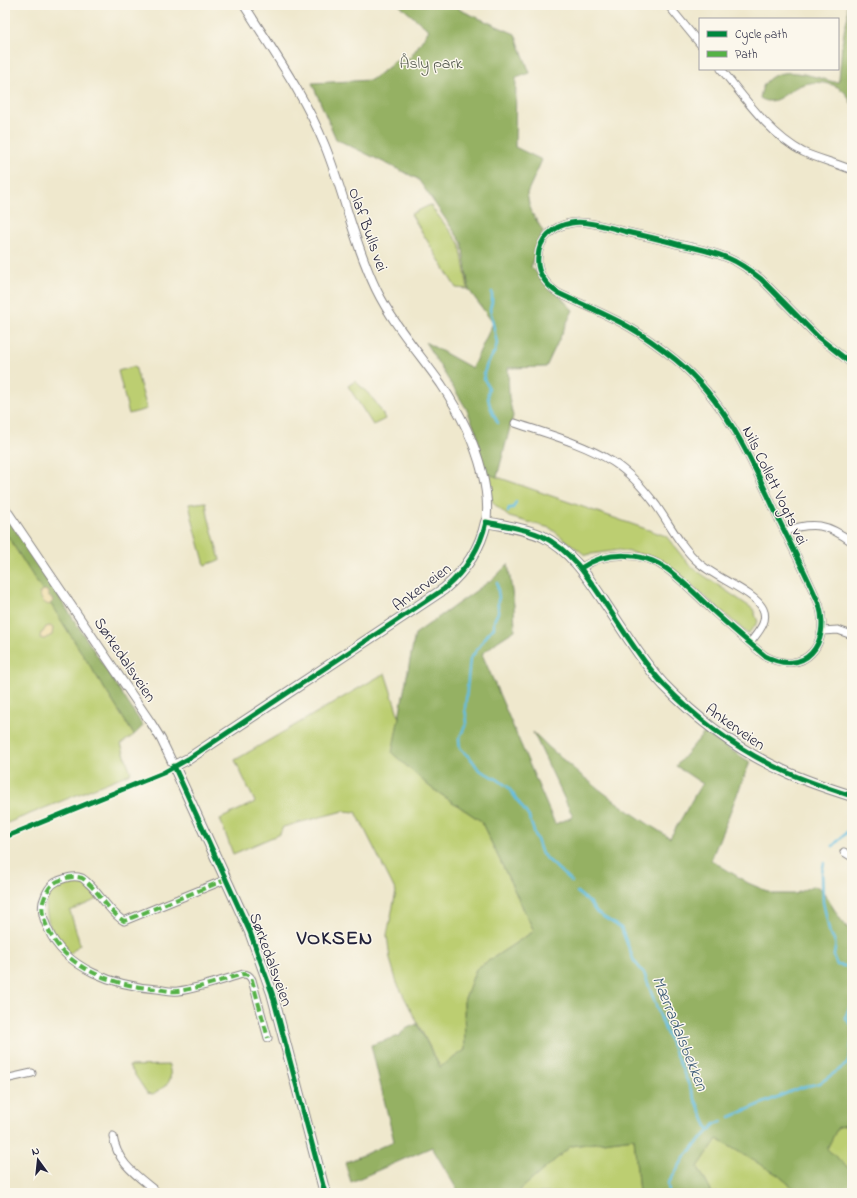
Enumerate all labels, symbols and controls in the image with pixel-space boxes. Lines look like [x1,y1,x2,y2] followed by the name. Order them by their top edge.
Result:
[699,18,839,70] legend
[735,26,787,45] text: Cycle path
[735,46,758,64] text: Path
[400,52,463,76] park label: Åsly park
[341,185,393,275] street label: Olaf Bulls vei
[735,422,813,550] street label: Nils Collett Vogts vei
[388,557,457,618] street label: Ankerveien
[87,613,162,708] street label: Sørkedalsveien
[700,698,770,757] street label: Ankerveien
[242,910,298,1010] street label: Sørkedalsveien
[296,925,373,954] district label: VOKSEN
[645,972,714,1095] water label: Mærradalsbekken
[18,1140,58,1180] north arrow
[30,1143,41,1160] text: N

